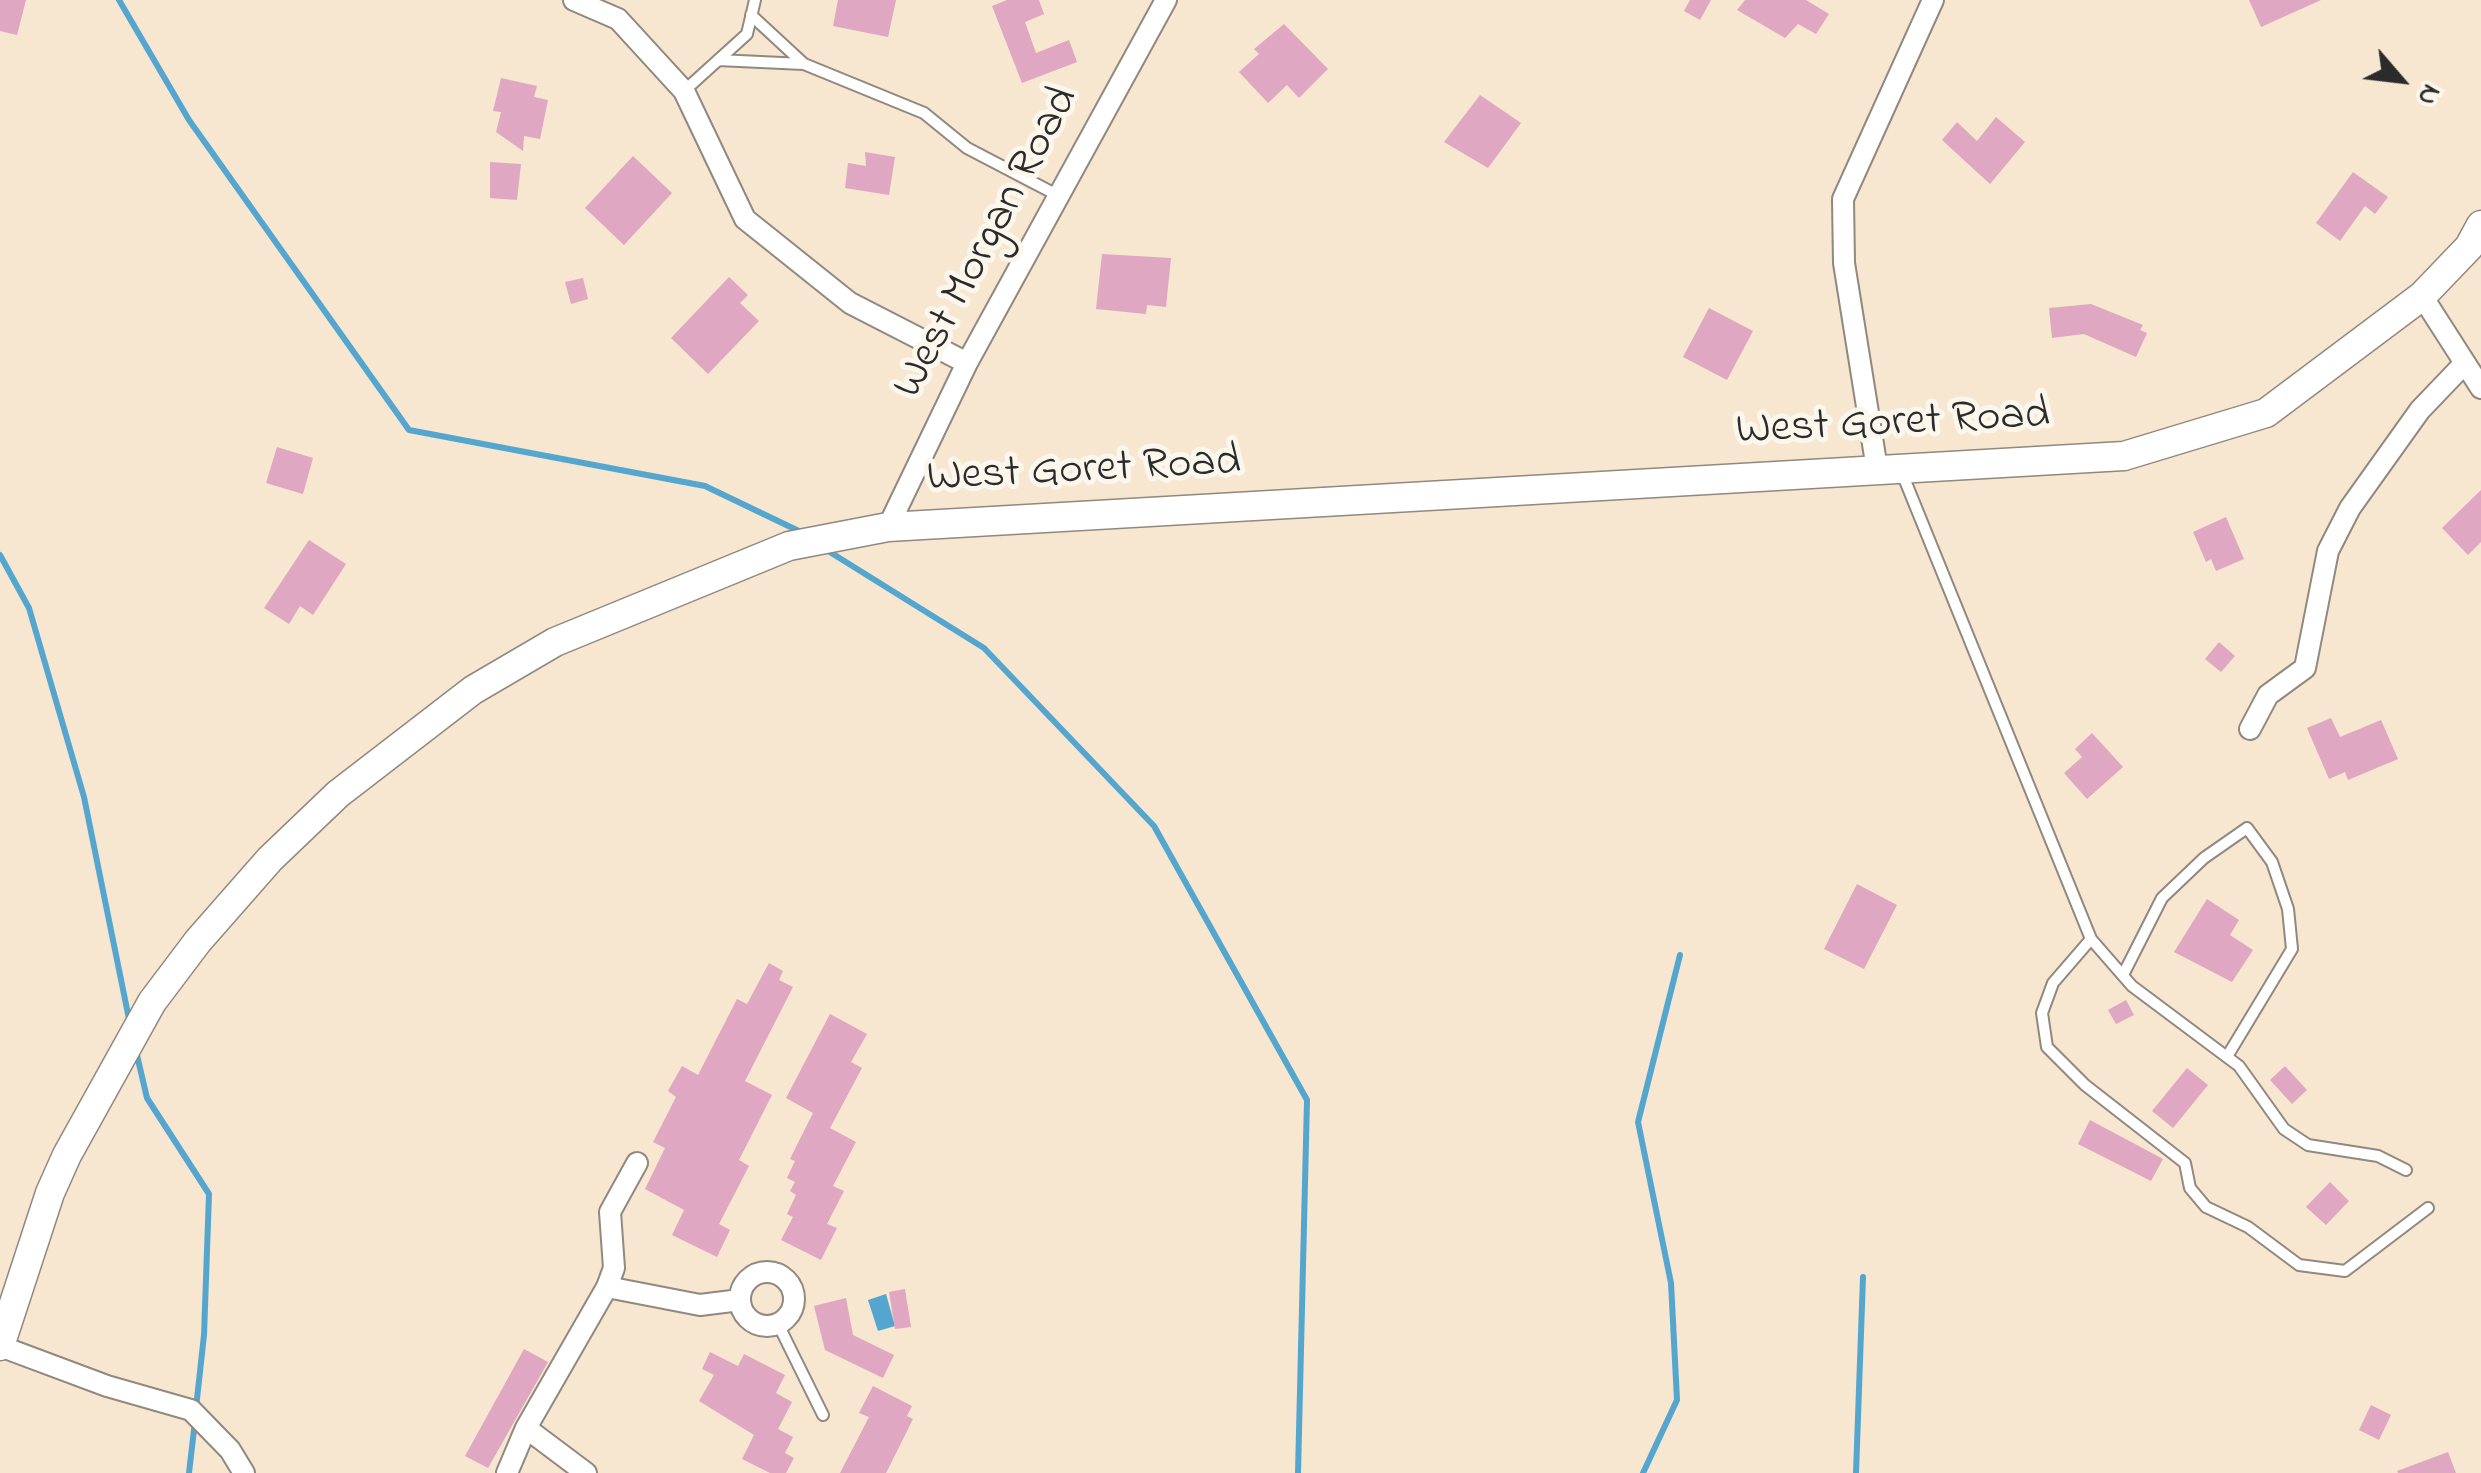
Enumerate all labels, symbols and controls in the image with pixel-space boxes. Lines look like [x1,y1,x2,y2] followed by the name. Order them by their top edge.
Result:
[2351,30,2451,130] north arrow
[2405,76,2450,112] text: N
[884,79,1094,409] street label: West Morgan Road
[1735,391,2051,461] street label: West Goret Road
[926,438,1242,508] street label: West Goret Road

